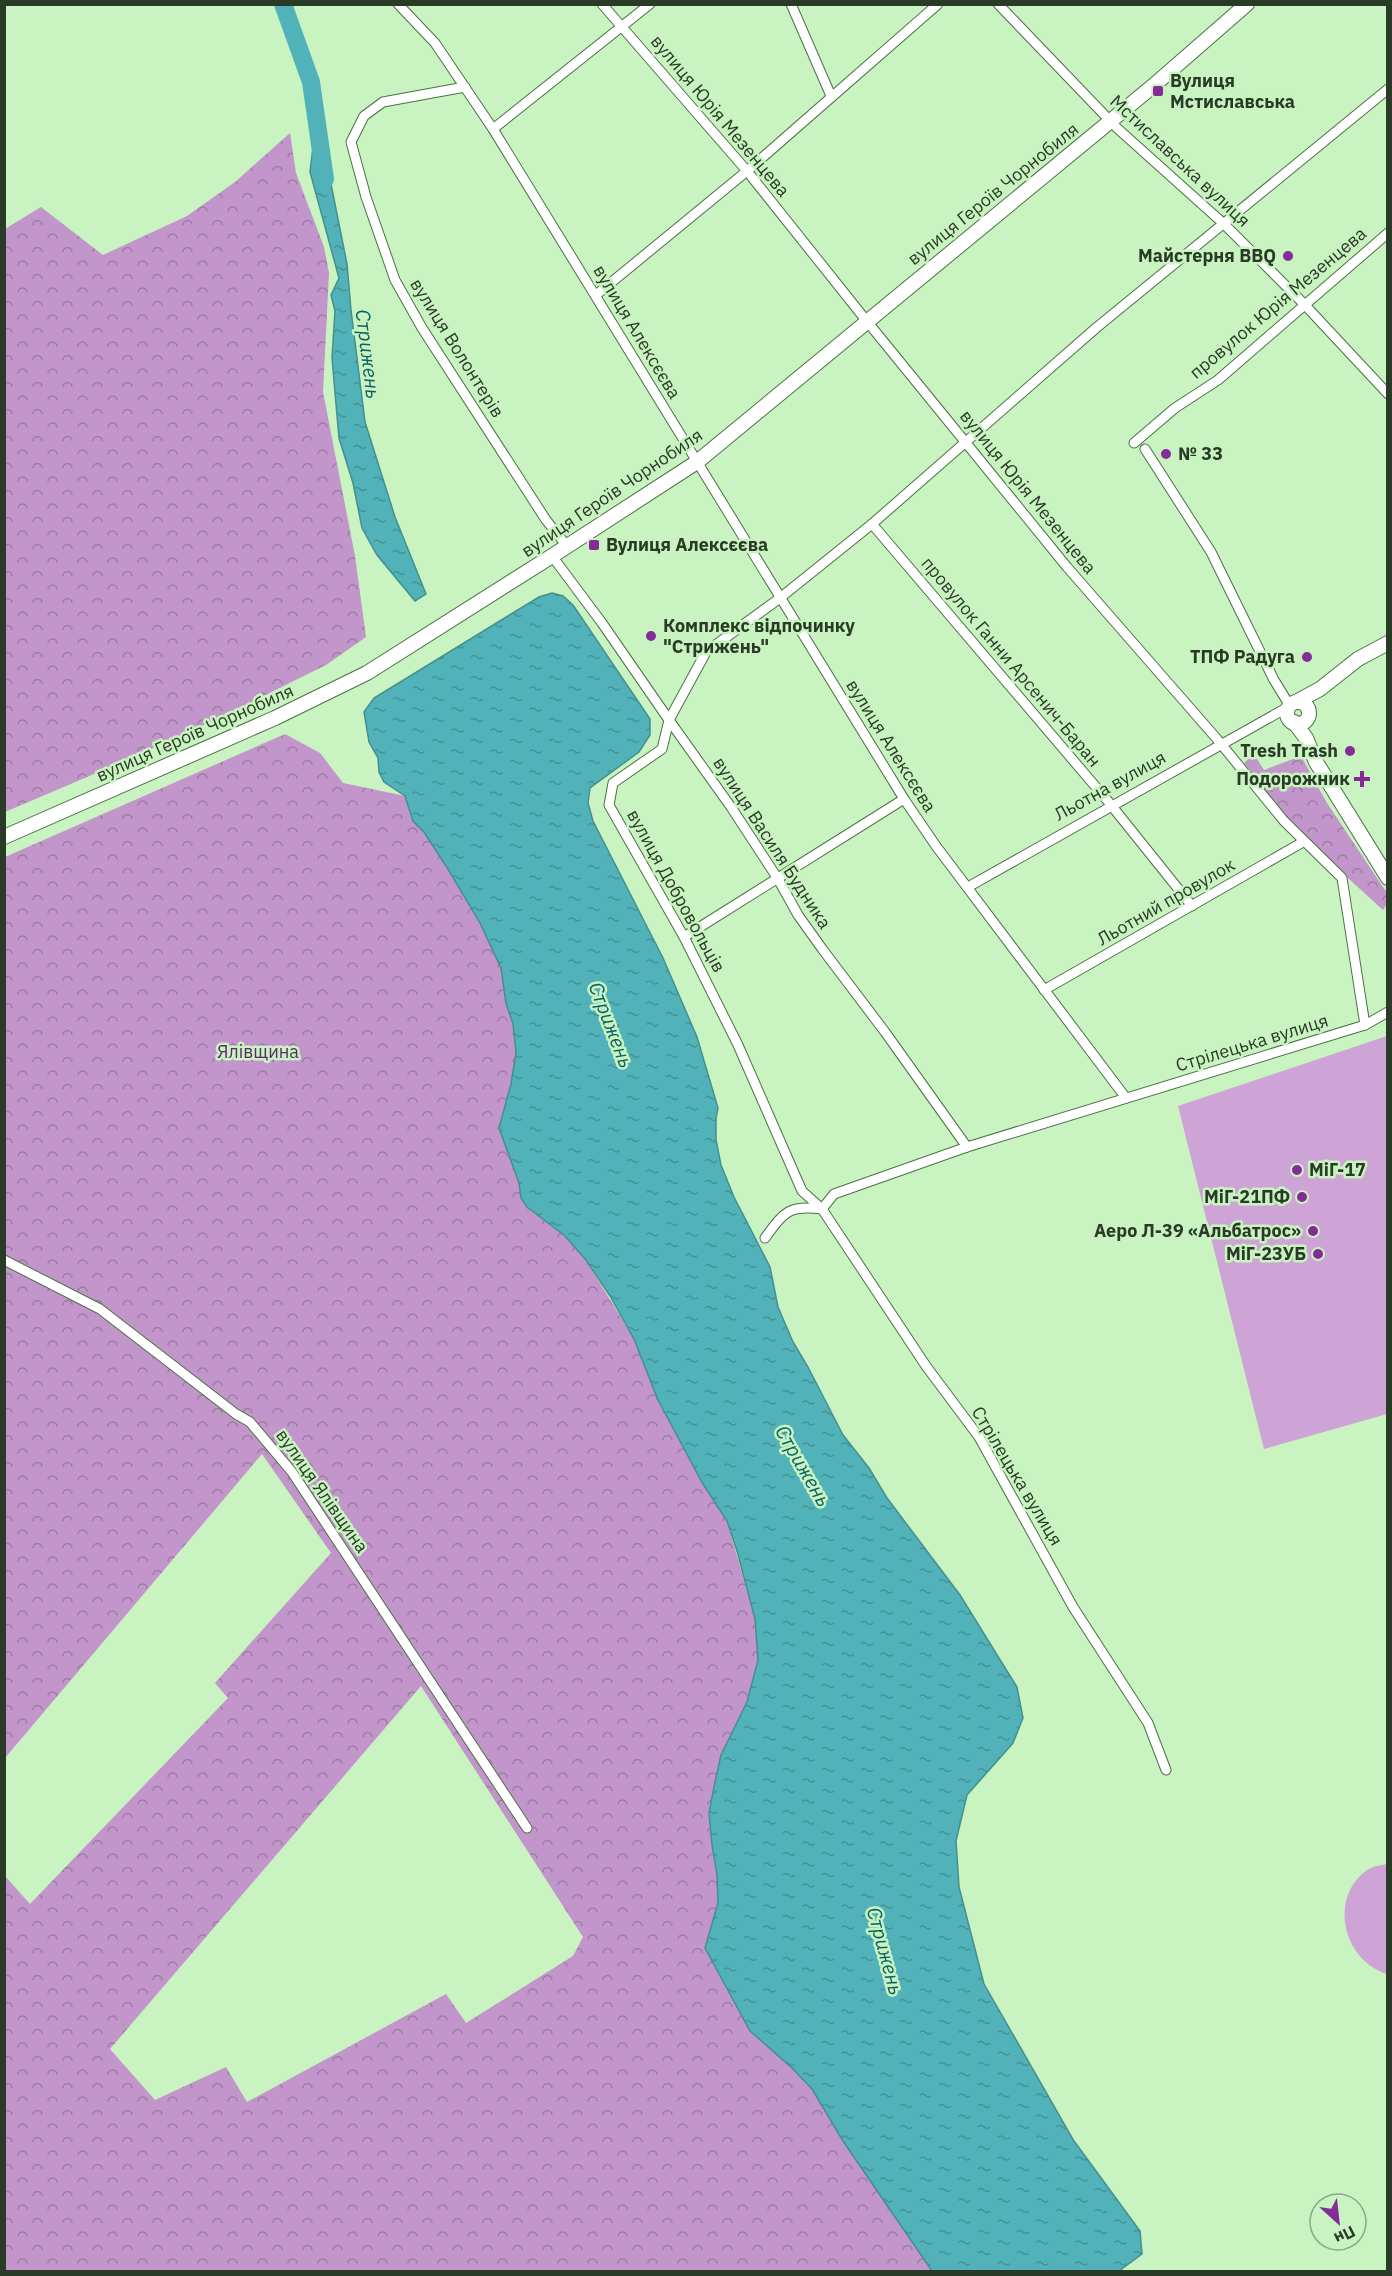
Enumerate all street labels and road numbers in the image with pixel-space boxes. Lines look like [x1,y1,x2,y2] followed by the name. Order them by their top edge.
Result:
[646,30,795,202] street label: вулиця Юрія Мезенцева
[1105,90,1255,232] street label: Мстиславська вулиця
[902,117,1083,270] street label: вулиця Героїв Чорнобиля
[1184,222,1371,383] street label: провулок Юрія Мезенцева
[588,261,687,403] street label: вулиця Алексєєва
[405,274,510,422] street label: вулиця Волонтерів
[955,405,1102,579] street label: вулиця Юрія Мезенцева
[517,423,707,562] street label: вулиця Героїв Чорнобиля
[917,552,1106,771] street label: провулок Ганни Арсенич-Баран
[841,675,942,817] street label: вулиця Алексєєва
[92,679,297,787] street label: вулиця Героїв Чорнобиля
[1050,745,1170,826] street label: Льотна вулиця
[708,752,837,933] street label: вулиця Василя Будника
[622,805,731,976] street label: вулиця Добровольців
[1093,853,1239,950] street label: Льотний провулок
[1173,1008,1331,1077] street label: Стрілецька вулиця
[967,1402,1068,1549] street label: Стрілецька вулиця
[271,1424,374,1557] street label: вулиця Ялівщина

